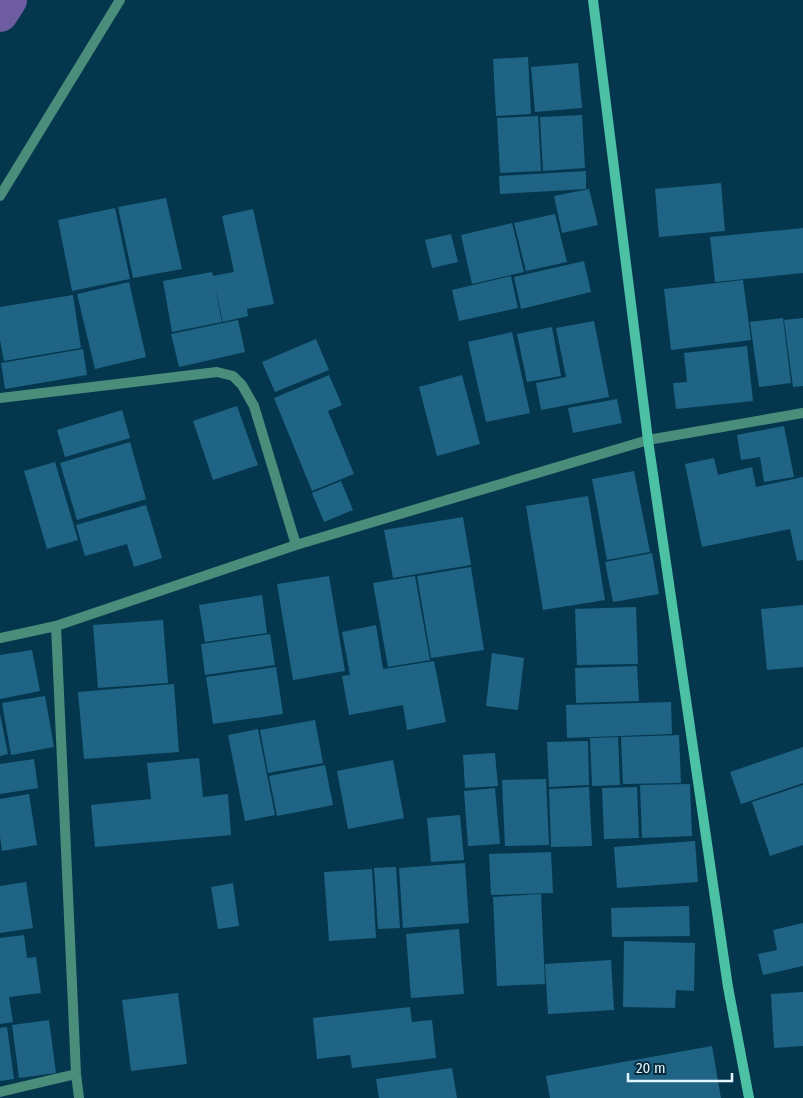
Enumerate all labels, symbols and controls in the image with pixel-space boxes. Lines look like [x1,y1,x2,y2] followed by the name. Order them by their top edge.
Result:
[628,1050,732,1082] scale bar
[636,1059,666,1077] text: 20 m

